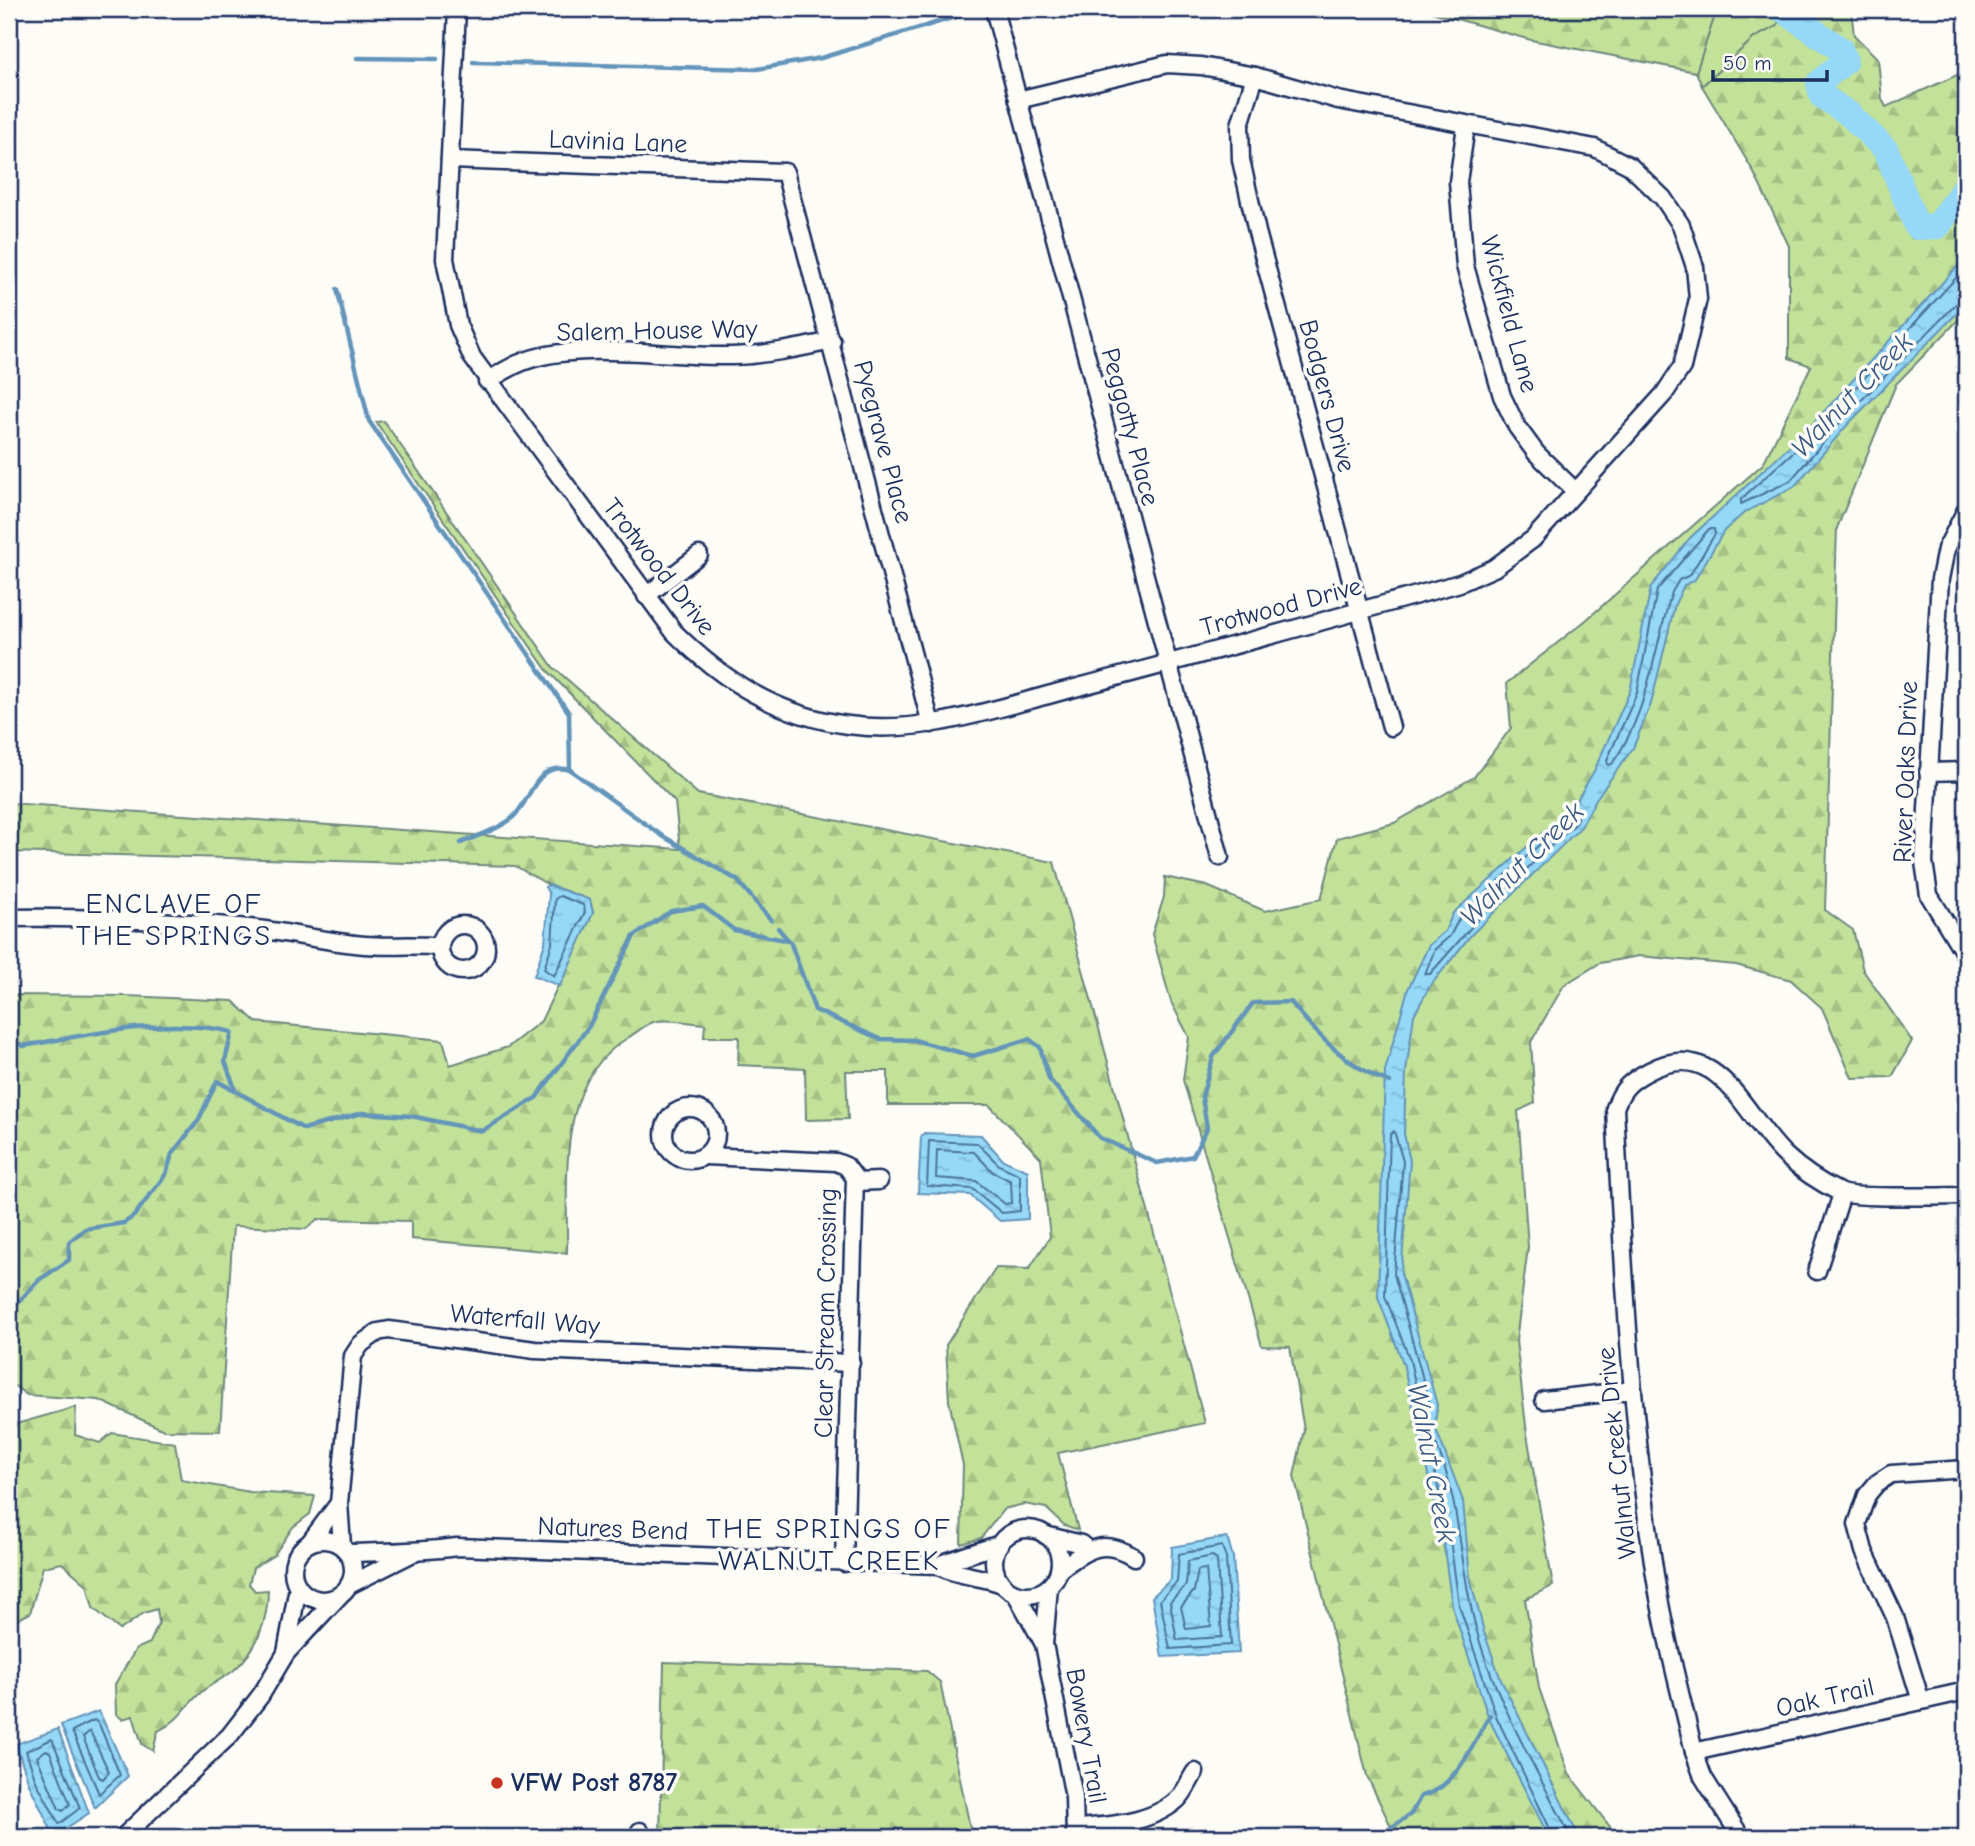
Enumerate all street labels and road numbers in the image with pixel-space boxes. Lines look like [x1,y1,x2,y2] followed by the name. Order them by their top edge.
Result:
[548,125,688,159] street label: Lavinia Lane
[1474,232,1544,396] street label: Wickfield Lane
[556,314,758,348] street label: Salem House Way
[1292,317,1362,475] street label: Bodgers Drive
[1095,345,1165,509] street label: Peggotty Place
[847,357,919,527] street label: Pyegrave Place
[596,493,722,641] street label: Trotwood Drive
[1197,571,1365,643] street label: Trotwood Drive
[1888,681,1924,863] street label: River Oaks Drive
[809,1188,843,1438] street label: Clear Stream Crossing
[449,1299,602,1342] street label: Waterfall Way
[1591,1346,1643,1560] street label: Walnut Creek Drive
[537,1511,689,1547] street label: Natures Bend
[1059,1666,1113,1806] street label: Bowery Trail
[1773,1672,1877,1724] street label: Oak Trail

